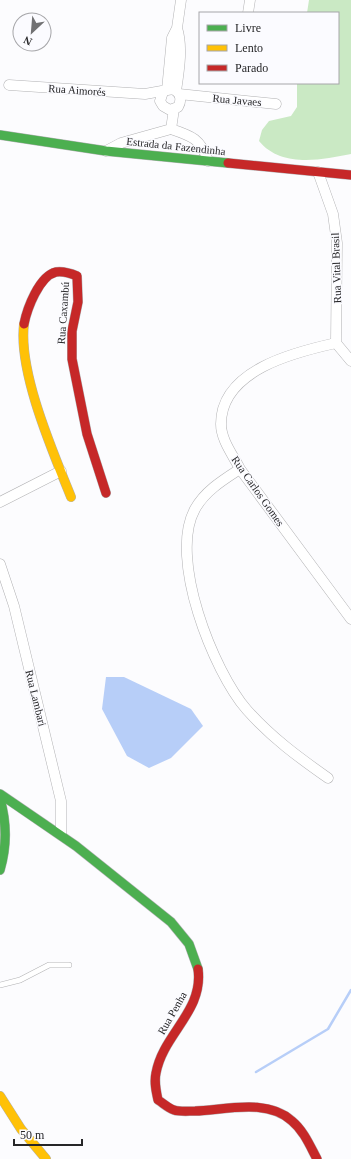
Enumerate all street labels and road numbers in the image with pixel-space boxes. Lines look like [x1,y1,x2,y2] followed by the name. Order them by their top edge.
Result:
[48,82,106,98] street label: Rua Aimorés
[212,92,262,108] street label: Rua Javaes
[126,135,226,157] street label: Estrada da Fazendinha
[329,232,343,304] street label: Rua Vital Brasil
[55,281,71,345] street label: Rua Caxambú
[229,454,287,528] street label: Rua Carlos Gomes
[23,669,49,727] street label: Rua Lambari
[155,989,189,1037] street label: Rua Penha

